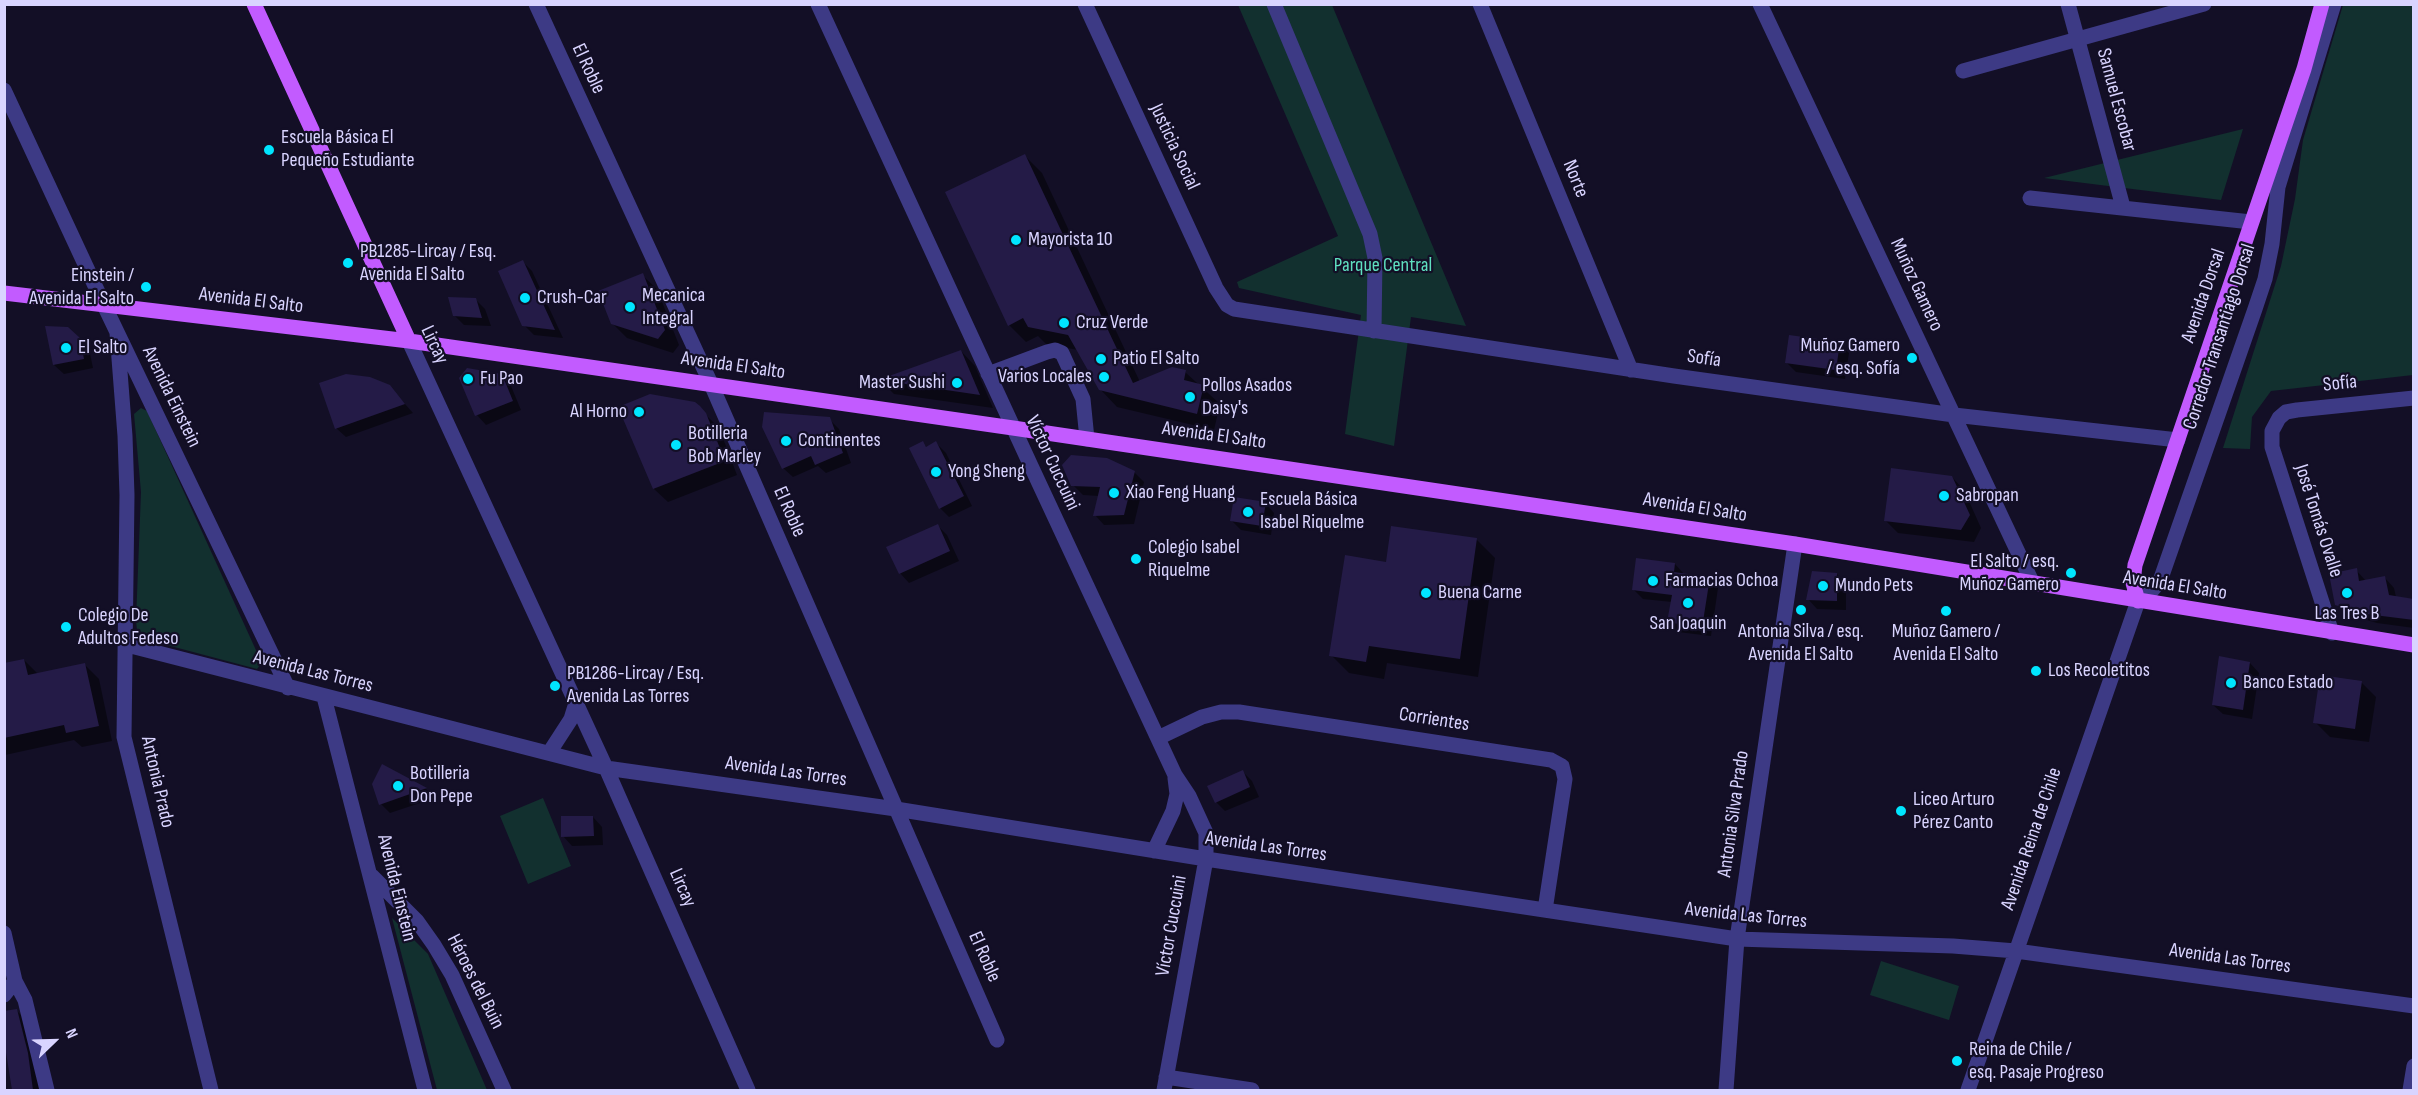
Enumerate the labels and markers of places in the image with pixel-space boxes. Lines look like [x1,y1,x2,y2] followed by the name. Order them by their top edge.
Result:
[281,126,415,173] place label: Escuela Básica El Pequeño Estudiante
[262,143,276,157] marker: Escuela Básica El Pequeño Estudiante
[1028,228,1113,252] place label: Mayorista 10
[1009,233,1023,247] marker: Mayorista 10
[360,240,496,287] place label: PB1285-Lircay / Esq. Avenida El Salto
[341,256,355,270] marker: PB1285-Lircay / Esq. Avenida El Salto
[29,264,134,311] place label: Einstein / Avenida El Salto
[139,280,153,294] marker: Einstein / Avenida El Salto
[642,284,705,331] place label: Mecanica Integral
[537,286,607,310] place label: Crush-Car
[518,291,532,305] marker: Crush-Car
[623,300,637,314] marker: Mecanica Integral
[1076,311,1148,335] place label: Cruz Verde
[1057,316,1071,330] marker: Cruz Verde
[1801,334,1900,381] place label: Muñoz Gamero / esq. Sofía
[78,336,127,360] place label: El Salto
[59,341,73,355] marker: El Salto
[1113,347,1200,371] place label: Patio El Salto
[1905,351,1919,365] marker: Muñoz Gamero / esq. Sofía
[1094,352,1108,366] marker: Patio El Salto
[998,365,1092,389] place label: Varios Locales
[480,367,523,391] place label: Fu Pao
[1097,370,1111,384] marker: Varios Locales
[859,371,945,395] place label: Master Sushi
[461,372,475,386] marker: Fu Pao
[1202,374,1292,421] place label: Pollos Asados Daisy's
[950,376,964,390] marker: Master Sushi
[1183,390,1197,404] marker: Pollos Asados Daisy's
[570,400,627,424] place label: Al Horno
[632,405,646,419] marker: Al Horno
[688,422,761,469] place label: Botilleria Bob Marley
[798,429,881,453] place label: Continentes
[779,434,793,448] marker: Continentes
[669,438,683,452] marker: Botilleria Bob Marley
[948,460,1025,484] place label: Yong Sheng
[929,465,943,479] marker: Yong Sheng
[1126,481,1235,505] place label: Xiao Feng Huang
[1956,484,2019,508] place label: Sabropan
[1107,486,1121,500] marker: Xiao Feng Huang
[1260,488,1364,535] place label: Escuela Básica Isabel Riquelme
[1937,489,1951,503] marker: Sabropan
[1241,505,1255,519] marker: Escuela Básica Isabel Riquelme
[1148,536,1240,583] place label: Colegio Isabel Riquelme
[1960,550,2059,597] place label: El Salto / esq. Muñoz Gamero
[1129,552,1143,566] marker: Colegio Isabel Riquelme
[2064,566,2078,580] marker: El Salto / esq. Muñoz Gamero
[1665,569,1778,593] place label: Farmacias Ochoa
[1646,574,1660,588] marker: Farmacias Ochoa
[1835,574,1913,598] place label: Mundo Pets
[1816,579,1830,593] marker: Mundo Pets
[1438,581,1522,605] place label: Buena Carne
[1419,586,1433,600] marker: Buena Carne
[2340,586,2354,600] marker: Las Tres B
[1681,596,1695,610] marker: San Joaquin
[2315,602,2379,626] place label: Las Tres B
[1794,603,1808,617] marker: Antonia Silva / esq. Avenida El Salto
[78,604,178,651] place label: Colegio De Adultos Fedeso
[1939,604,1953,618] marker: Muñoz Gamero / Avenida El Salto
[1649,612,1727,636] place label: San Joaquin
[59,620,73,634] marker: Colegio De Adultos Fedeso
[1738,620,1864,667] place label: Antonia Silva / esq. Avenida El Salto
[1892,620,2000,667] place label: Muñoz Gamero / Avenida El Salto
[2048,659,2150,683] place label: Los Recoletitos
[567,662,704,709] place label: PB1286-Lircay / Esq. Avenida Las Torres
[2029,664,2043,678] marker: Los Recoletitos
[2243,671,2333,695] place label: Banco Estado
[2224,676,2238,690] marker: Banco Estado
[548,679,562,693] marker: PB1286-Lircay / Esq. Avenida Las Torres
[410,762,473,809] place label: Botilleria Don Pepe
[391,779,405,793] marker: Botilleria Don Pepe
[1913,788,1995,835] place label: Liceo Arturo Pérez Canto
[1894,804,1908,818] marker: Liceo Arturo Pérez Canto
[1969,1038,2104,1085] place label: Reina de Chile / esq. Pasaje Progreso
[1950,1054,1964,1068] marker: Reina de Chile / esq. Pasaje Progreso

